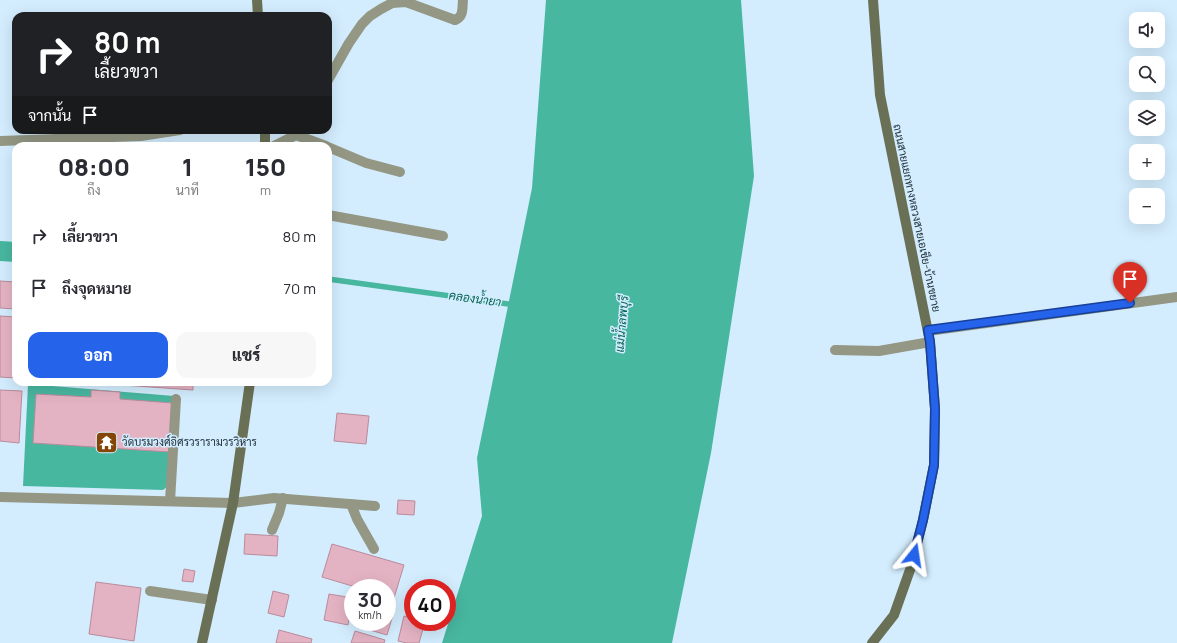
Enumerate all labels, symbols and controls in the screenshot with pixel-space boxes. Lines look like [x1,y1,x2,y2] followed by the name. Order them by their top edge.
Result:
[1129,12,1165,224] map controls
[1129,12,1165,48] button: sound
[94,23,160,61] text: 80 m
[28,28,80,80] icon: right
[1129,56,1165,92] button: search
[94,59,158,83] text: เลี้ยวขวา
[1129,100,1165,136] button: layers
[79,104,101,126] icon: arrive
[28,105,71,126] text: จากนั้น
[890,123,945,313] street label: ถนนสายแยกทางหลวงสายเอเชีย-บ้านขยาย
[1129,144,1165,180] button: +
[58,150,130,183] text: 08:00
[182,150,193,183] text: 1
[245,150,286,183] text: 150
[87,181,101,199] text: ถึง
[176,181,199,199] text: นาที
[260,181,271,199] text: m
[1129,188,1165,224] button: −
[28,225,50,247] icon: right
[62,226,118,247] text: เลี้ยวขวา
[282,226,316,247] text: 80 m
[1113,262,1147,303] pin
[1119,268,1141,290] icon: arrive
[28,277,50,299] icon: arrive
[62,278,132,299] text: ถึงจุดหมาย
[284,278,316,299] text: 70 m
[448,284,503,311] water label: คลองน้ำยา
[609,294,634,353] water label: แม่น้ำลพบุรี
[28,332,168,378] button: ออก
[176,332,316,378] button: แชร์
[94,429,120,455] temple icon: วัดบรมวงศ์อิศรวรารามวรวิหาร
[122,434,257,449] place label: วัดบรมวงศ์อิศรวรารามวรวิหาร
[893,534,935,576] position arrow
[404,579,456,631] speed limit sign: 40
[358,586,382,613] text: 30
[358,608,382,622] text: km/h

